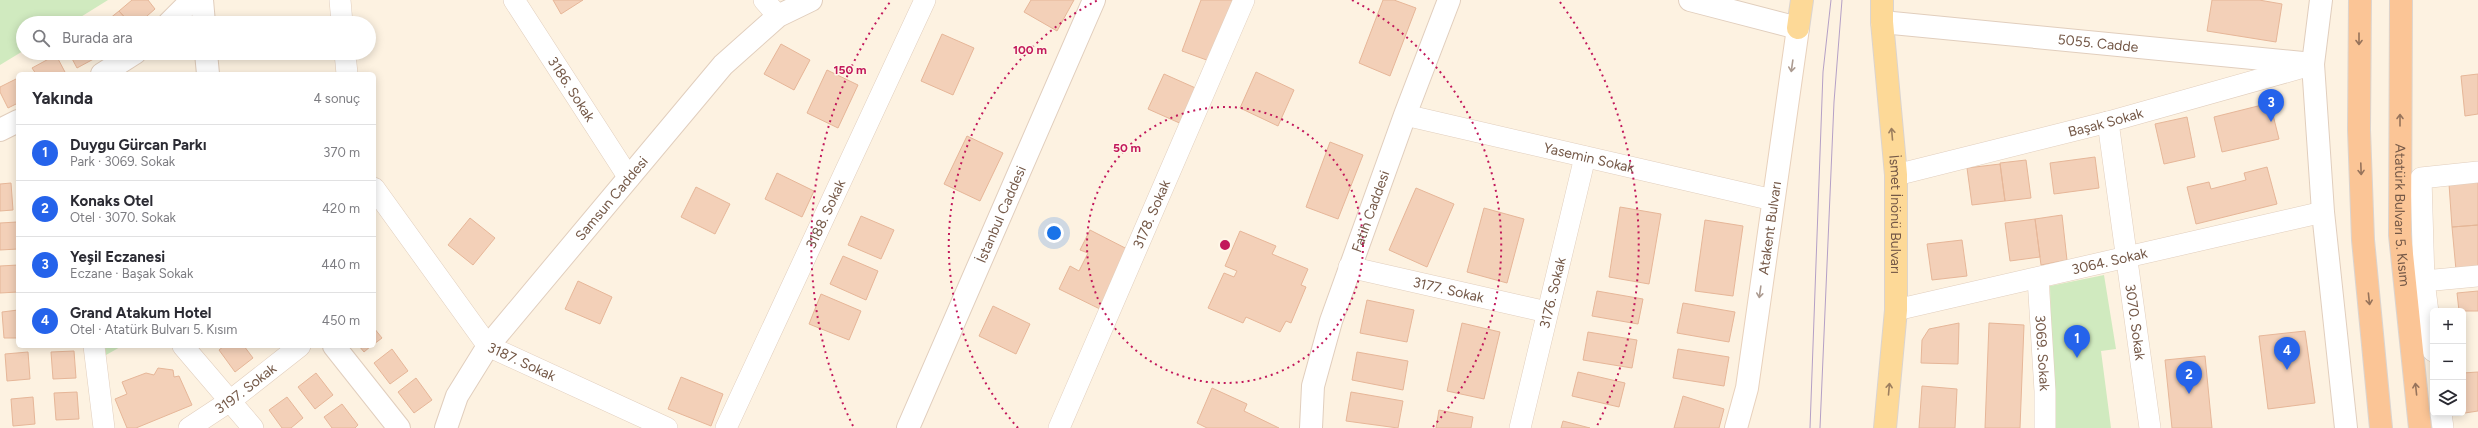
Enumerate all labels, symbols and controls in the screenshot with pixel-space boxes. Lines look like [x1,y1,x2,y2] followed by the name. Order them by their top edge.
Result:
[16,16,376,60] search box
[30,27,52,49] icon: search
[62,29,133,47] text: Burada ara
[2057,31,2139,56] street label: 5055. Cadde
[2355,32,2363,45] one-way arrow
[1013,43,1047,57] text: 100 m
[544,54,598,125] street label: 3186. Sokak
[1788,59,1796,72] one-way arrow
[833,63,867,77] text: 150 m
[32,88,93,108] text: Yakında
[2258,89,2284,122] pin: 3
[314,91,360,106] text: 4 sonuç
[2066,105,2145,141] street label: Başak Sokak
[2396,114,2404,127] one-way arrow
[1888,128,1896,141] one-way arrow
[70,136,207,154] text: Duygu Gürcan Parkı
[1542,139,1636,177] street label: Yasemin Sokak
[1113,141,1141,155] text: 50 m
[2391,143,2413,287] street label: Atatürk Bulvarı 5. Kısım
[42,145,48,160] text: 1
[323,145,360,160] text: 370 m
[572,153,652,244] street label: Samsun Caddesi
[70,154,175,169] text: Park · 3069. Sokak
[1885,154,1904,274] street label: İsmet İnönü Bulvarı
[2357,162,2364,175] one-way arrow
[973,163,1030,266] street label: İstanbul Caddesi
[1348,168,1393,255] street label: Fatih Caddesi
[803,177,849,252] street label: 3188. Sokak
[1130,177,1174,251] street label: 3178. Sokak
[1755,180,1785,276] street label: Atakent Bulvarı
[70,192,153,210] text: Konaks Otel
[41,201,49,216] text: 2
[322,201,360,216] text: 420 m
[70,210,176,225] text: Otel · 3070. Sokak
[1044,223,1064,243] your location
[1218,238,1232,252] centre of rings
[2070,245,2149,278] street label: 3064. Sokak
[70,248,165,266] text: Yeşil Eczanesi
[1536,255,1570,330] street label: 3176. Sokak
[41,257,49,272] text: 3
[321,257,360,272] text: 440 m
[70,266,193,281] text: Eczane · Başak Sokak
[1411,274,1486,306] street label: 3177. Sokak
[2121,283,2149,362] street label: 3070. Sokak
[1756,285,1764,298] one-way arrow
[2365,292,2372,305] one-way arrow
[70,304,212,322] text: Grand Atakum Hotel
[2430,308,2466,416] map controls
[2430,308,2466,344] button: +
[41,313,49,328] text: 4
[322,313,360,328] text: 450 m
[2031,314,2053,392] street label: 3069. Sokak
[70,322,237,337] text: Otel · Atatürk Bulvarı 5. Kısım
[2064,325,2090,358] pin: 1
[2274,337,2300,370] pin: 4
[485,339,559,385] street label: 3187. Sokak
[2430,344,2466,380] button: −
[212,360,280,418] street label: 3197. Sokak
[2176,361,2202,394] pin: 2
[2430,380,2466,416] button: layers
[1885,383,1892,396] one-way arrow
[2413,383,2420,396] one-way arrow

